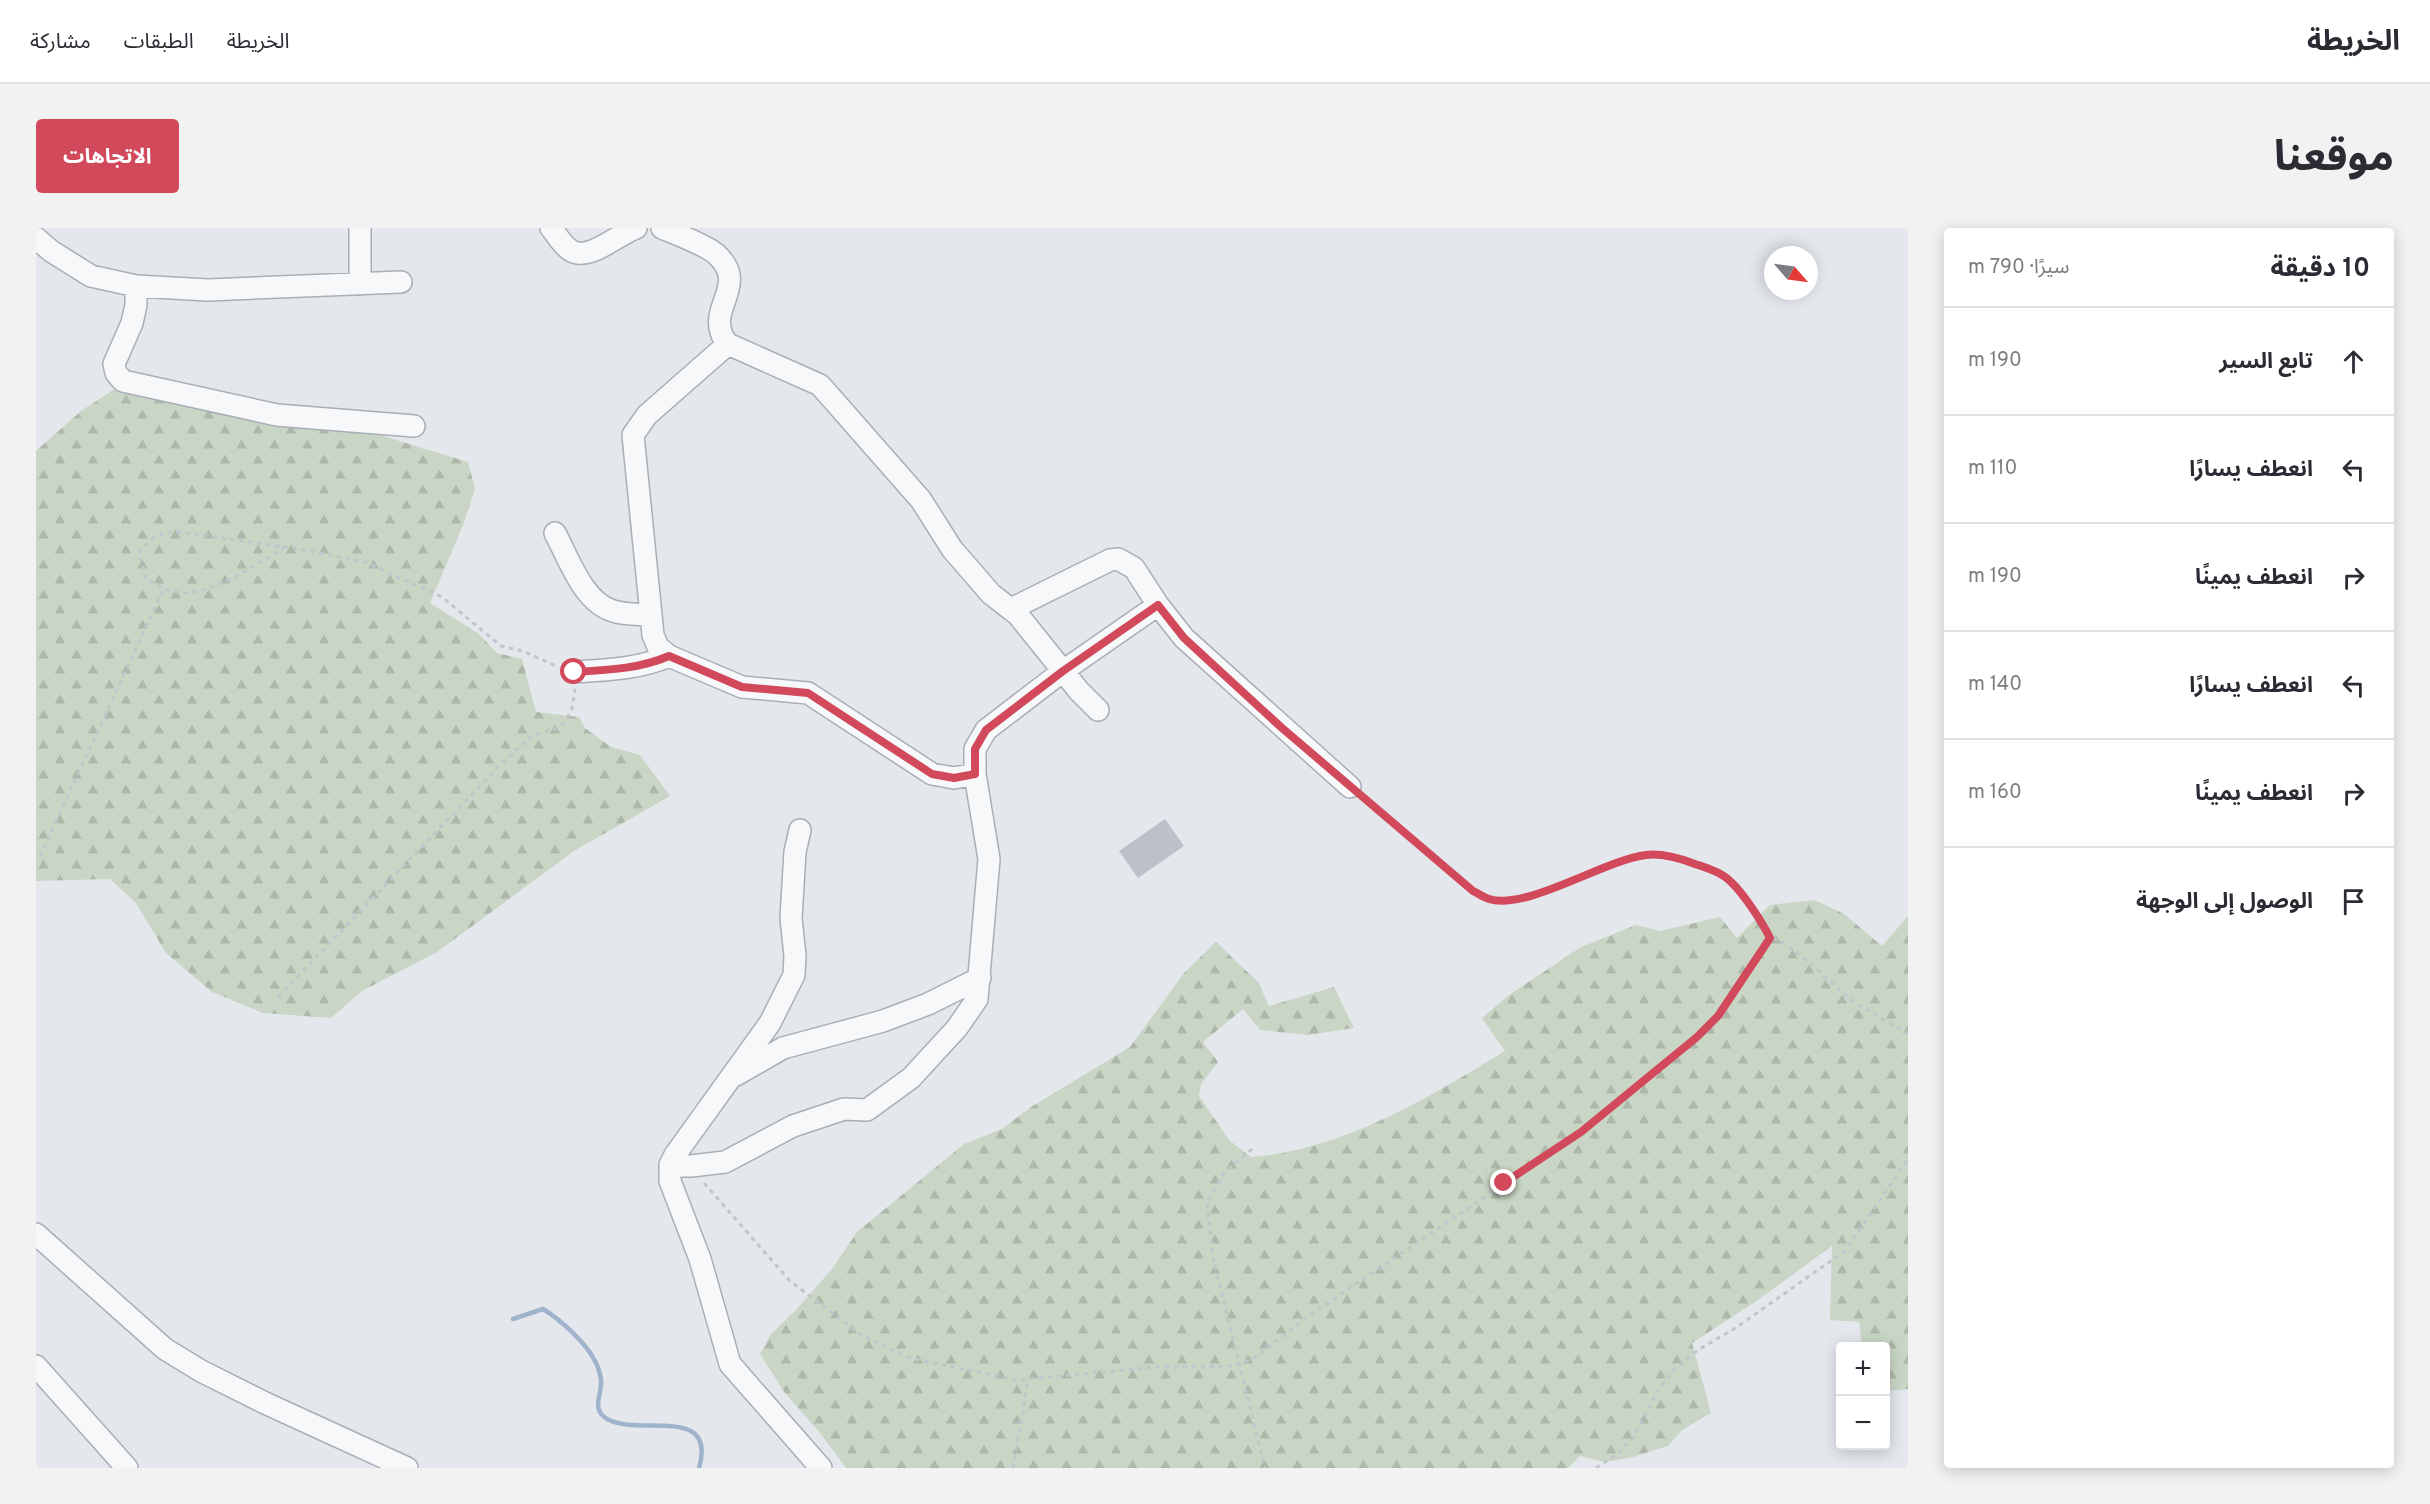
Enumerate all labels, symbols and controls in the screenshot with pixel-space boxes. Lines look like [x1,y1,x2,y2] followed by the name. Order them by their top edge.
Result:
[2307,25,2400,61] text: الخريطة
[30,29,91,56] text: مشاركة
[124,29,194,56] text: الطبقات
[227,29,290,56] text: الخريطة
[36,119,179,193] button: الاتجاهات
[2274,133,2394,186] text: موقعنا
[1764,246,1818,300] north arrow
[2271,253,2370,286] text: 10 دقيقة
[1968,255,2069,281] text: سيرًا · 790 m
[2337,345,2370,378] icon: ahead
[1968,348,2022,374] text: 190 m
[2219,349,2313,376] text: تابع السير
[2337,453,2370,486] icon: left
[1968,456,2017,482] text: 110 m
[2189,457,2313,484] text: انعطف يسارًا
[2337,561,2370,594] icon: right
[1968,564,2022,590] text: 190 m
[2195,565,2313,592] text: انعطف يمينًا
[560,658,586,684] route start
[2337,669,2370,702] icon: left
[1968,672,2022,698] text: 140 m
[2189,673,2313,700] text: انعطف يسارًا
[2337,777,2370,810] icon: right
[1968,780,2022,806] text: 160 m
[2195,781,2313,808] text: انعطف يمينًا
[2337,885,2370,918] icon: arrive
[2136,889,2313,916] text: الوصول إلى الوجهة
[1490,1169,1516,1195] route end
[1836,1342,1890,1450] map controls
[1836,1342,1890,1396] button: +
[1836,1396,1890,1450] button: −

